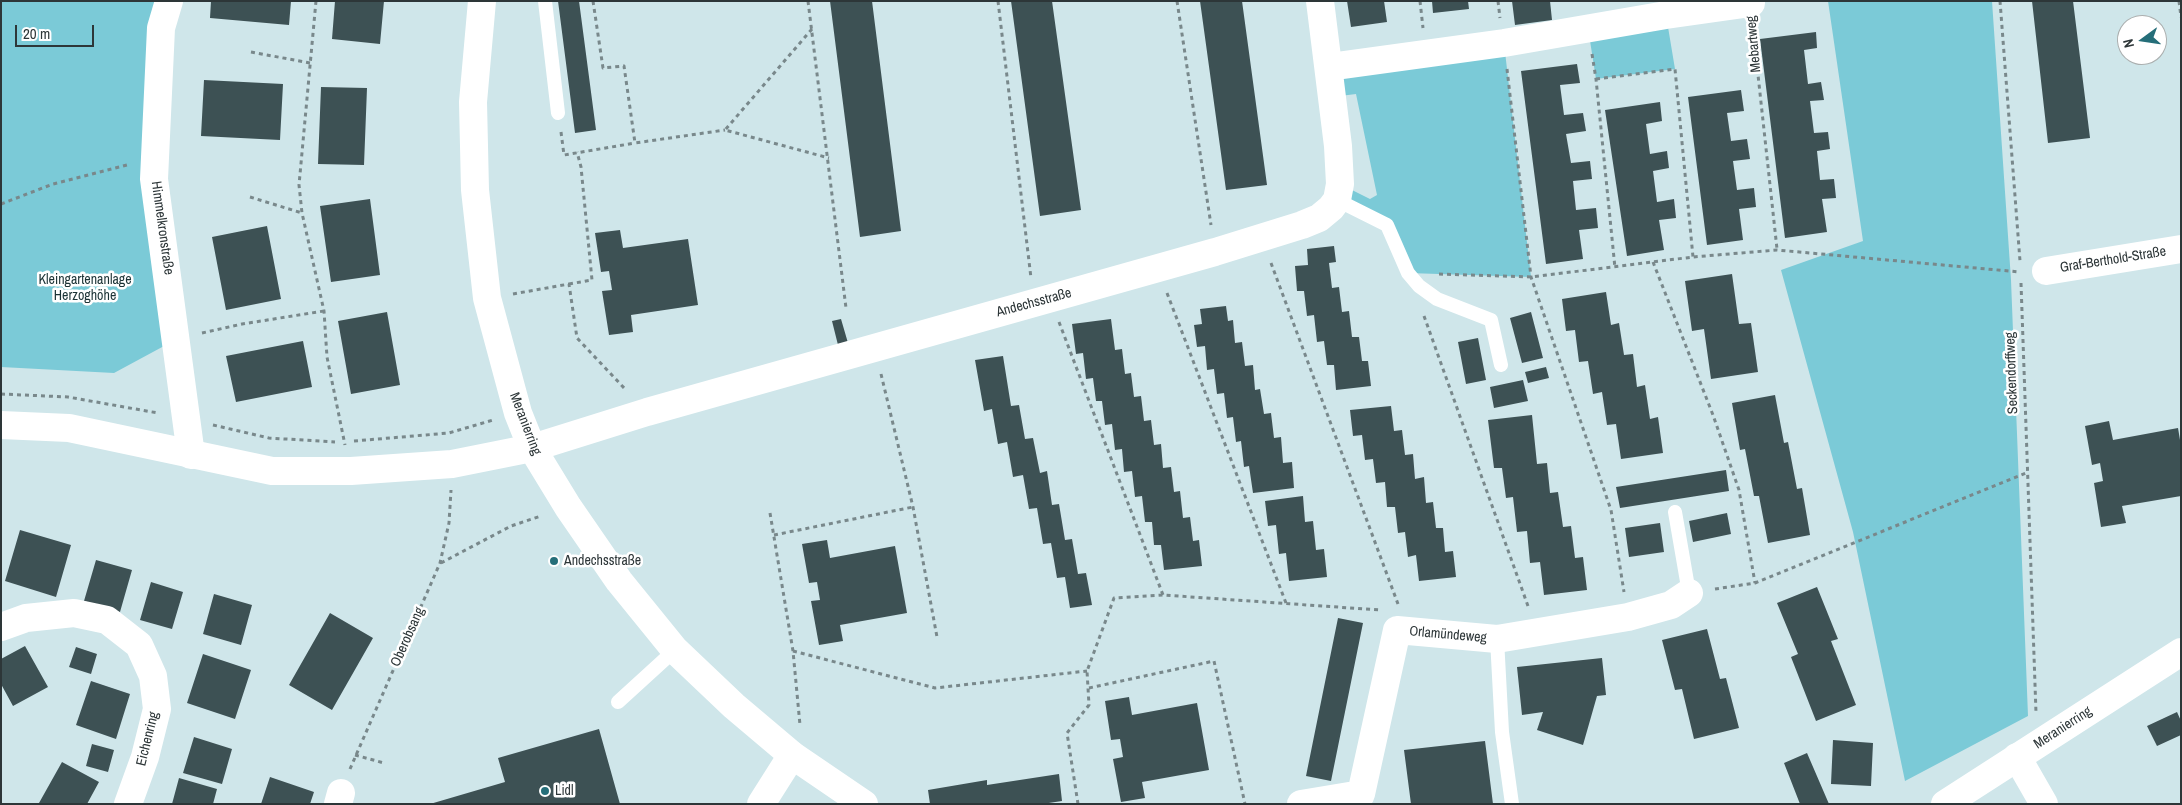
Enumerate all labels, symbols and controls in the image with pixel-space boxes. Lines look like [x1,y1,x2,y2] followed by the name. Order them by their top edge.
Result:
[18,15,96,47] scale bar
[1743,15,1765,73] street label: Mebartweg
[2117,15,2167,65] north arrow
[23,23,50,44] text: 20 m
[2119,37,2138,50] text: N
[147,180,177,276] street label: Himmelkronstraße
[2059,243,2167,277] street label: Graf-Berthold-Straße
[38,272,132,304] park label: Kleingartenanlage Herzoghöhe
[995,285,1073,321] street label: Andechsstraße
[2002,332,2022,414] street label: Seckendorffweg
[505,390,545,458] street label: Meranierring
[564,553,641,569] place label: Andechsstraße
[548,555,560,567] marker: Andechsstraße
[387,605,429,669] street label: Oberobsang
[1408,623,1488,647] street label: Orlamündeweg
[2031,703,2095,753] street label: Meranierring
[133,710,163,768] street label: Eichenring
[555,783,574,799] place label: Lidl
[539,785,551,797] marker: Lidl

